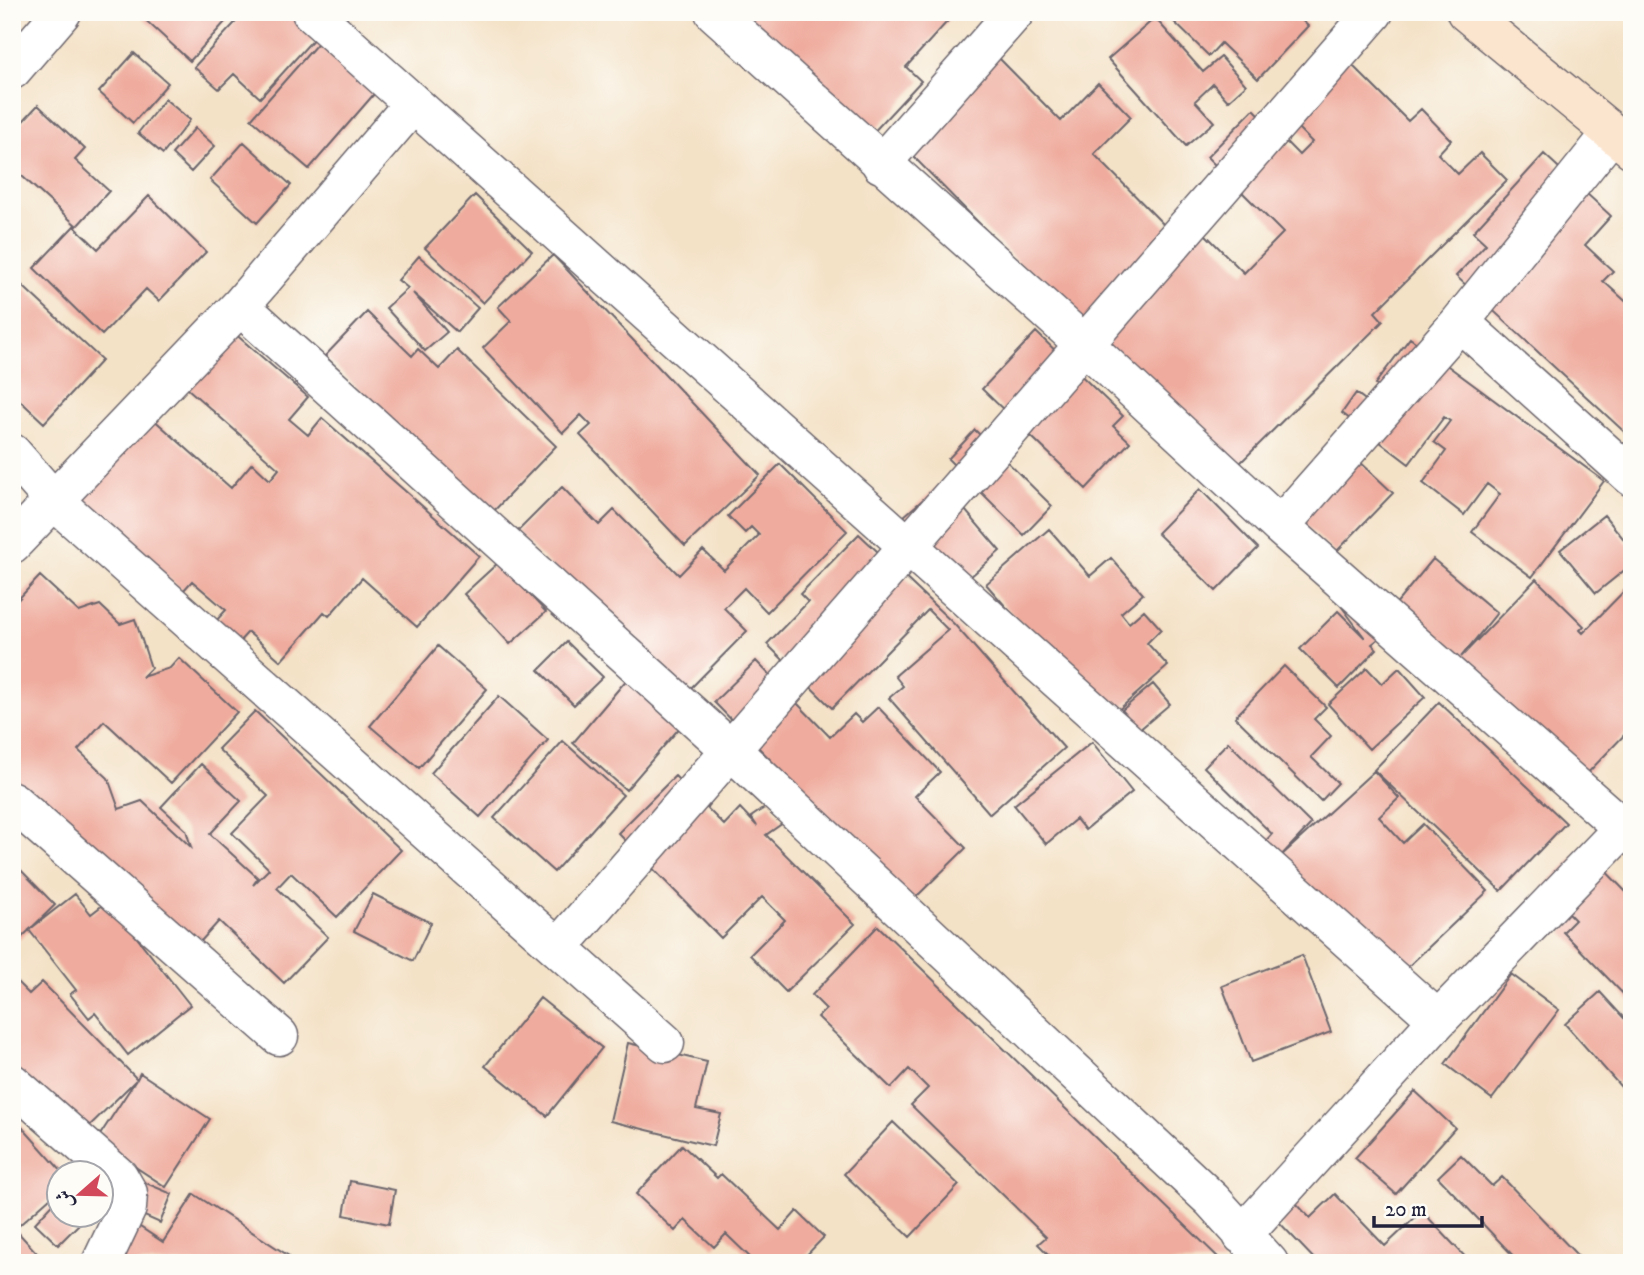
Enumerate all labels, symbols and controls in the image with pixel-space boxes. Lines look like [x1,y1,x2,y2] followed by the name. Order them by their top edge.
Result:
[46,1160,116,1230] north arrow
[1374,1184,1483,1228] scale bar
[51,1187,79,1212] text: ش
[1385,1197,1427,1223] text: 20 m

